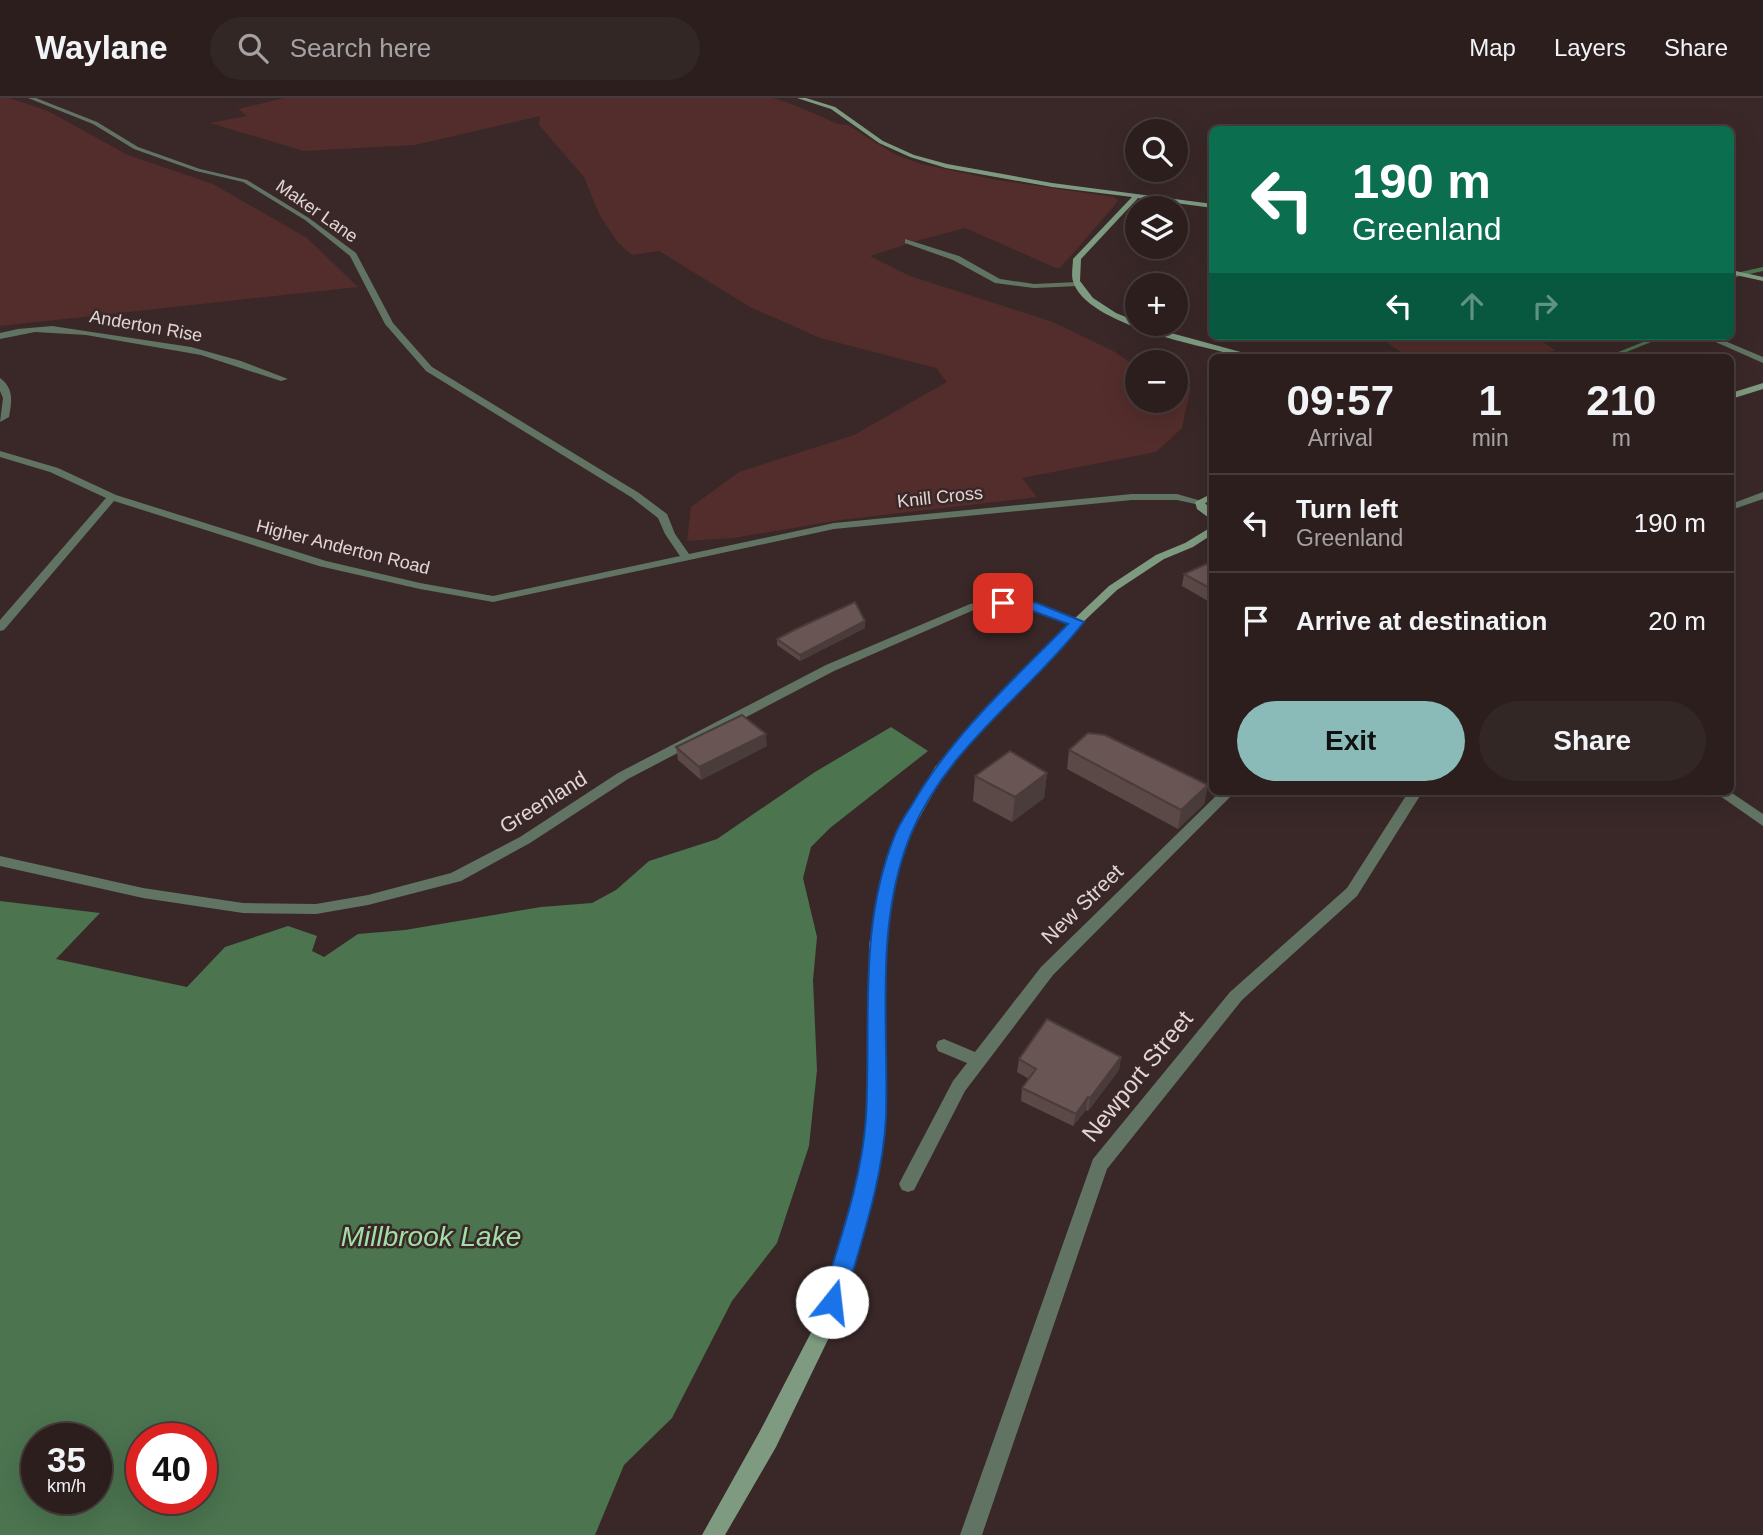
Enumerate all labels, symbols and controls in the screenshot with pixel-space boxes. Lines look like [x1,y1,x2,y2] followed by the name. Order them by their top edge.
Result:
[210,17,700,80] search box
[35,29,168,66] text: Waylane
[234,29,272,67] icon: search
[290,33,431,63] text: Search here
[1469,34,1516,61] text: Map
[1554,34,1626,61] text: Layers
[1664,34,1728,61] text: Share
[1125,119,1188,413] map controls
[1125,119,1188,182] button: search
[1237,154,1328,245] icon: left
[1352,154,1491,208] text: 190 m
[272,176,362,246] street label: Maker Lane
[1125,196,1188,259] button: layers
[1352,211,1501,247] text: Greenland
[1125,273,1188,336] button: +
[1380,287,1418,325] icon: left
[1453,287,1491,325] icon: ahead
[1526,287,1564,325] icon: right
[88,306,204,346] street label: Anderton Rise
[1125,350,1188,413] button: −
[1287,377,1394,424] text: 09:57
[1478,377,1502,424] text: 1
[1586,377,1656,424] text: 210
[1308,425,1373,451] text: Arrival
[1472,425,1509,451] text: min
[1612,425,1631,451] text: m
[896,483,984,511] street label: Knill Cross
[1296,494,1398,524] text: Turn left
[1237,504,1275,542] icon: left
[1634,508,1706,538] text: 190 m
[254,516,432,578] street label: Higher Anderton Road
[1296,525,1403,551] text: Greenland
[973,573,1033,633] pin
[984,584,1022,622] icon: arrive
[1237,602,1275,640] icon: arrive
[1296,606,1547,636] text: Arrive at destination
[1648,606,1706,636] text: 20 m
[1237,701,1465,781] button: Exit
[1479,701,1706,781] button: Share
[495,766,591,838] street label: Greenland
[1037,860,1127,948] street label: New Street
[1076,1005,1198,1147] street label: Newport Street
[341,1221,521,1252] water label: Millbrook Lake
[795,1265,869,1339] position arrow
[126,1423,217,1514] speed limit sign: 40
[47,1440,86,1479] text: 35
[47,1476,86,1496] text: km/h

